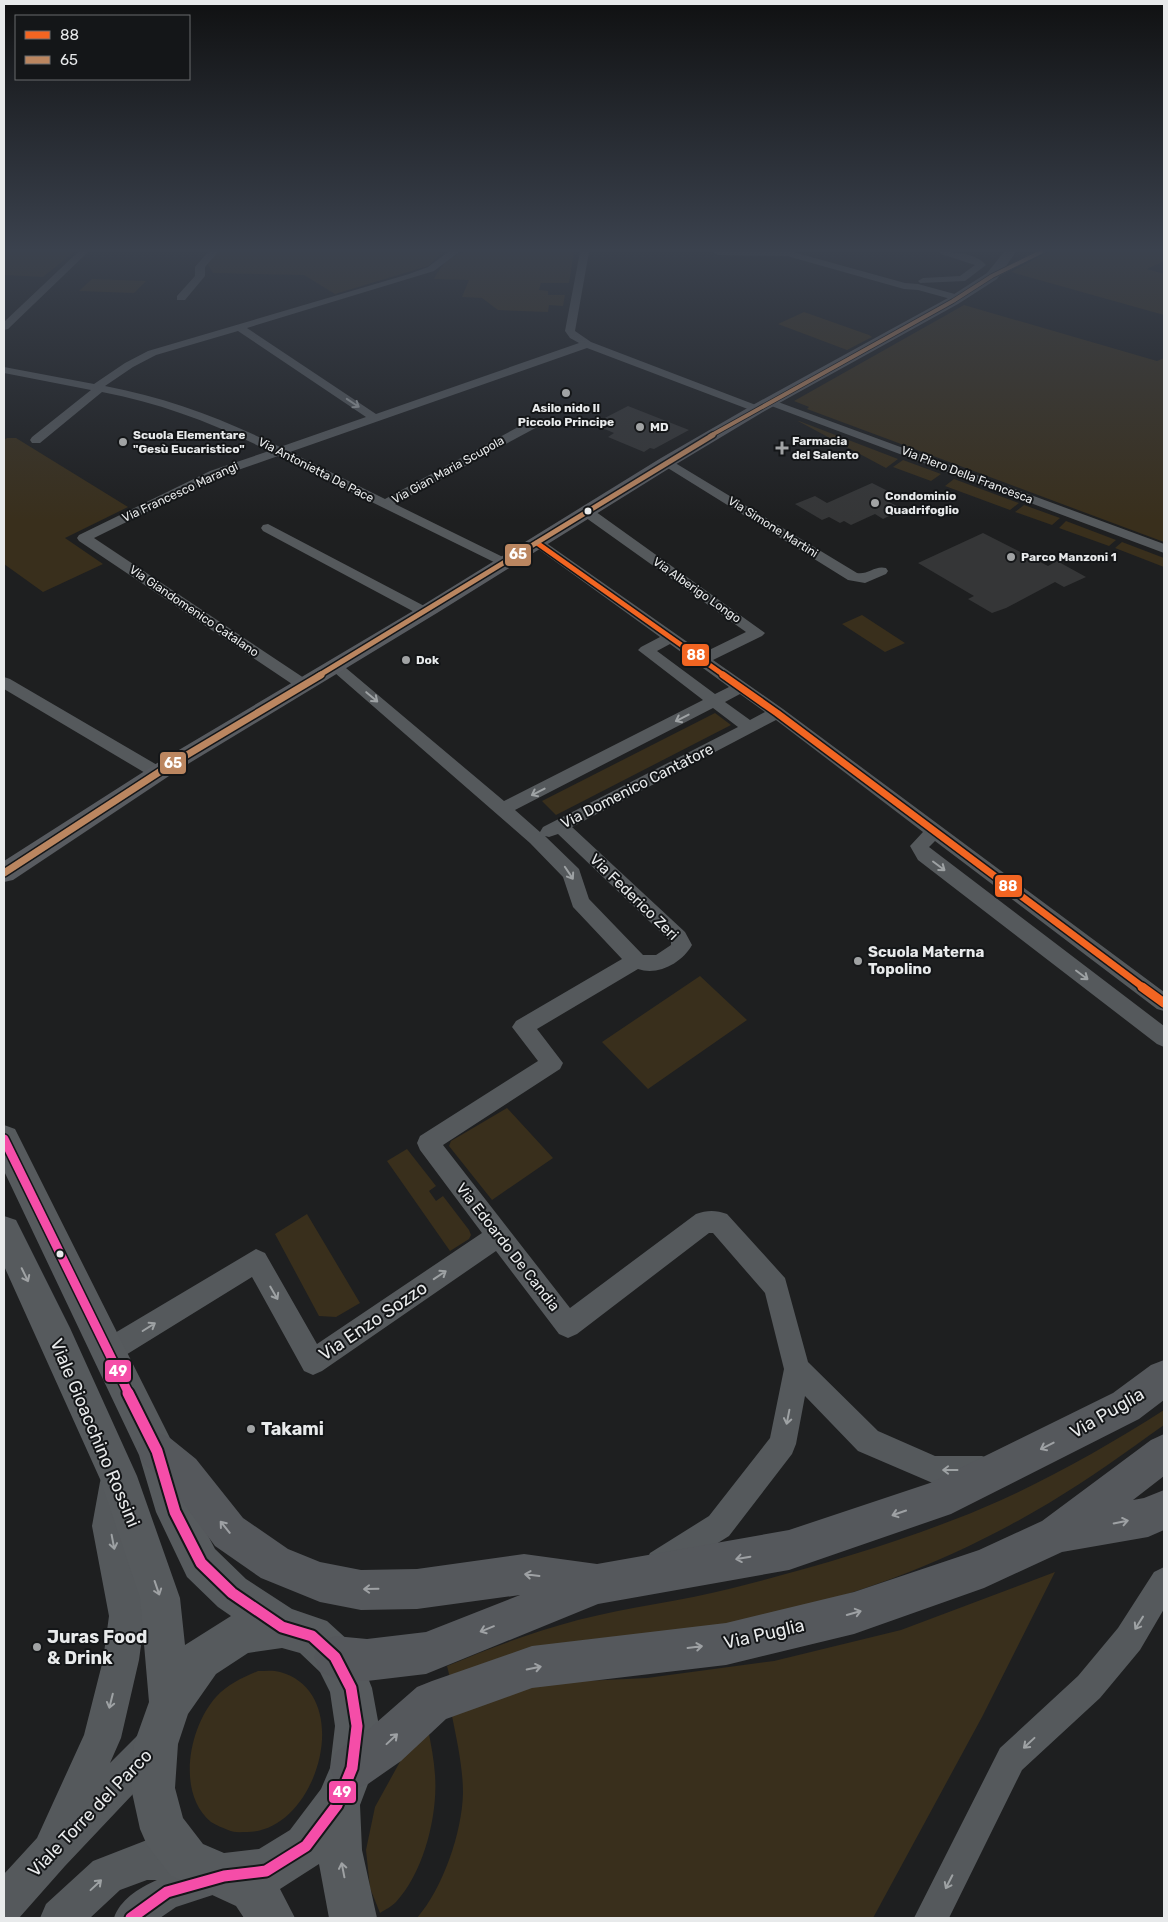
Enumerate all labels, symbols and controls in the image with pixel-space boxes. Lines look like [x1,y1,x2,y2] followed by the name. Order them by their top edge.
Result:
[15,15,190,80] legend
[60,26,79,44] text: 88
[60,51,78,69] text: 65
[560,387,572,399] marker: Asilo nido Il Piccolo Principe
[345,398,359,408] one-way arrow
[518,401,614,429] place label: Asilo nido Il Piccolo Principe
[650,420,669,434] place label: MD
[634,421,646,433] marker: MD
[133,428,245,456] place label: Scuola Elementare "Gesù Eucaristico"
[389,433,507,507] street label: Via Gian Maria Scupola
[792,434,859,462] place label: Farmacia del Salento
[256,435,376,505] street label: Via Antonietta De Pace
[117,436,129,448] marker: Scuola Elementare "Gesù Eucaristico"
[776,442,788,454] marker: Farmacia del Salento
[899,443,1035,507] street label: Via Piero Della Francesca
[120,459,240,525] street label: Via Francesco Marangi
[885,489,959,517] place label: Condominio Quadrifoglio
[725,494,821,560] street label: Via Simone Martini
[869,497,881,509] marker: Condominio Quadrifoglio
[583,506,593,516] unlabelled marker
[504,543,532,567] line badge: 65
[509,546,527,563] text: 65
[1021,550,1117,564] place label: Parco Manzoni 1
[1005,551,1017,563] marker: Parco Manzoni 1
[650,554,744,626] street label: Via Alberigo Longo
[127,562,261,660] street label: Via Giandomenico Catalano
[681,643,710,667] line badge: 88
[687,647,705,664] text: 88
[416,653,439,667] place label: Dok
[400,654,412,666] marker: Dok
[365,692,378,703] one-way arrow
[675,713,690,723] one-way arrow
[558,740,716,832] street label: Via Domenico Cantatore
[159,751,187,775] line badge: 65
[164,755,182,772] text: 65
[530,787,545,797] one-way arrow
[586,850,682,944] street label: Via Federico Zeri
[932,861,946,871] one-way arrow
[564,866,575,880] one-way arrow
[994,874,1023,898] line badge: 88
[999,878,1017,895] text: 88
[868,943,984,978] place label: Scuola Materna Topolino
[852,955,864,967] marker: Scuola Materna Topolino
[1075,970,1088,981] one-way arrow
[452,1179,564,1315] street label: Via Edoardo De Candia
[55,1249,65,1259] unlabelled marker
[20,1267,30,1282] one-way arrow
[433,1270,447,1280] one-way arrow
[315,1277,431,1365] street label: Via Enzo Sozzo
[269,1285,279,1300] one-way arrow
[141,1321,155,1331] one-way arrow
[45,1335,145,1531] street label: Viale Gioacchino Rossini
[104,1359,132,1383] line badge: 49
[109,1363,127,1380] text: 49
[1066,1383,1148,1443] street label: Via Puglia
[782,1409,792,1425] one-way arrow
[261,1418,324,1440] place label: Takami
[245,1423,257,1435] marker: Takami
[1039,1441,1054,1451] one-way arrow
[942,1465,958,1475] one-way arrow
[892,1509,907,1518] one-way arrow
[1113,1517,1129,1526] one-way arrow
[220,1520,231,1533] one-way arrow
[108,1533,118,1549] one-way arrow
[735,1553,751,1563] one-way arrow
[524,1570,540,1580] one-way arrow
[153,1580,162,1596] one-way arrow
[363,1585,379,1594] one-way arrow
[845,1607,861,1617] one-way arrow
[721,1614,807,1654] street label: Via Puglia
[1133,1616,1143,1630] one-way arrow
[480,1625,495,1634] one-way arrow
[47,1626,147,1669] place label: Juras Food & Drink
[31,1641,43,1653] marker: Juras Food & Drink
[687,1642,703,1652] one-way arrow
[525,1663,541,1672] one-way arrow
[106,1692,115,1708] one-way arrow
[385,1734,398,1745] one-way arrow
[1023,1737,1036,1749] one-way arrow
[23,1744,157,1882] street label: Viale Torre del Parco
[328,1780,357,1804] line badge: 49
[333,1784,351,1801] text: 49
[338,1863,347,1879] one-way arrow
[944,1875,954,1890] one-way arrow
[89,1879,102,1891] one-way arrow

